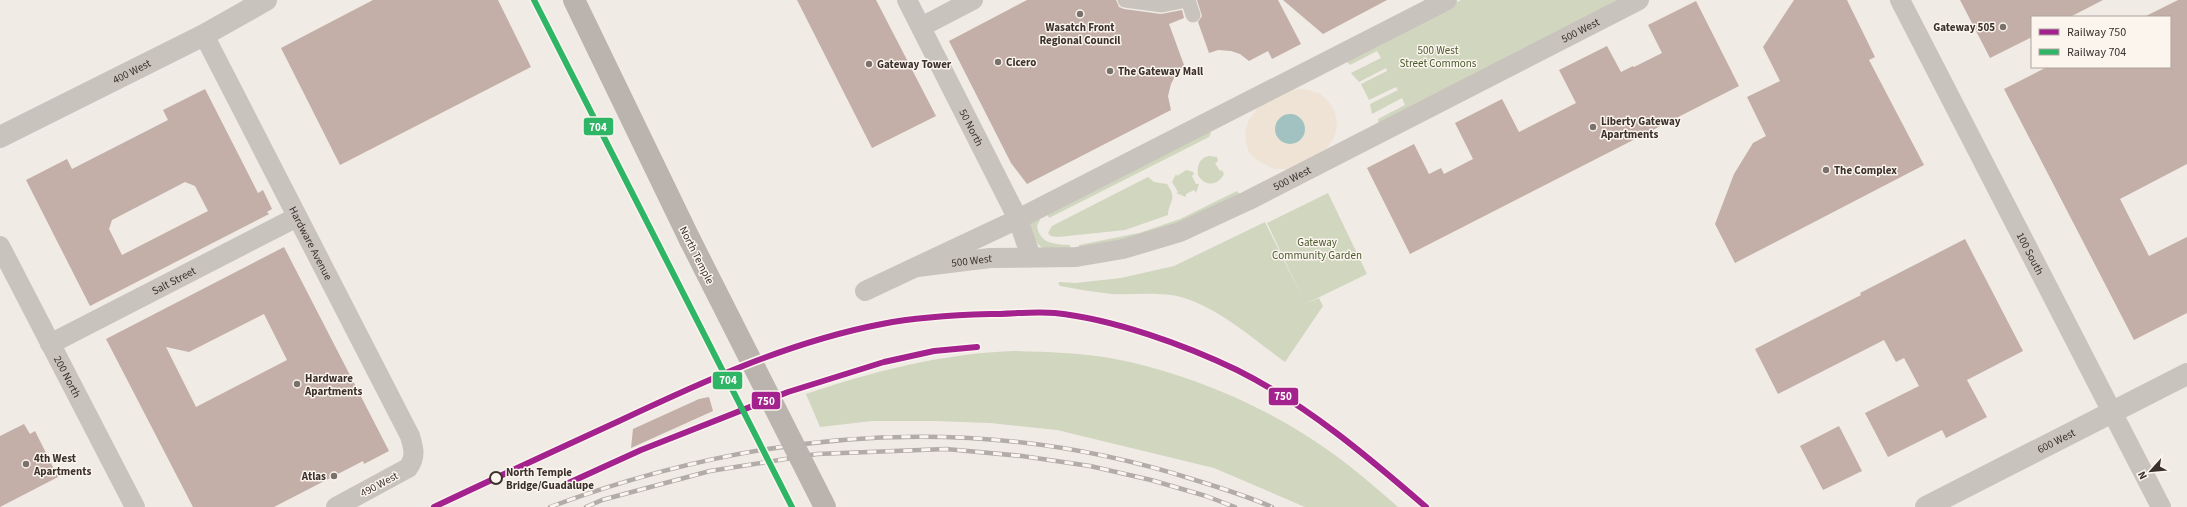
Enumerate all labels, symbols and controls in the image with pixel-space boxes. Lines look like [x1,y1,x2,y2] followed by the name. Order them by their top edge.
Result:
[1075,9,1085,19] marker: Wasatch Front Regional Council
[1559,14,1602,47] street label: 500 West
[2031,16,2171,68] legend
[1039,20,1121,48] place label: Wasatch Front Regional Council
[1933,20,1995,35] place label: Gateway 505
[1998,22,2008,32] marker: Gateway 505
[2067,24,2126,41] text: Railway 750
[1400,43,1477,71] park label: 500 West Street Commons
[2067,44,2126,61] text: Railway 704
[1006,55,1036,70] place label: Cicero
[110,56,154,88] street label: 400 West
[877,57,952,72] place label: Gateway Tower
[993,57,1003,67] marker: Cicero
[864,59,874,69] marker: Gateway Tower
[1118,64,1204,79] place label: The Gateway Mall
[1105,66,1115,76] marker: The Gateway Mall
[956,107,987,149] street label: 50 North
[1600,114,1681,142] place label: Liberty Gateway Apartments
[583,117,614,136] line badge: 704
[589,120,607,135] text: 704
[1588,122,1598,132] marker: Liberty Gateway Apartments
[1271,162,1314,194] street label: 500 West
[1834,163,1897,178] place label: The Complex
[1821,165,1831,175] marker: The Complex
[285,204,336,283] street label: Hardware Avenue
[676,224,718,287] street label: North Temple
[2013,230,2047,278] street label: 100 South
[1272,235,1362,263] park label: Gateway Community Garden
[950,251,992,271] street label: 500 West
[149,263,199,298] street label: Salt Street
[50,353,84,400] street label: 200 North
[304,371,362,399] place label: Hardware Apartments
[712,371,743,390] line badge: 704
[719,373,737,388] text: 704
[292,379,302,389] marker: Hardware Apartments
[1268,387,1299,406] line badge: 750
[1274,389,1292,404] text: 750
[751,391,781,410] line badge: 750
[757,394,775,409] text: 750
[2035,425,2078,457] street label: 600 West
[33,451,91,479] place label: 4th West Apartments
[2131,451,2171,491] north arrow
[21,459,31,469] marker: 4th West Apartments
[506,465,594,493] place label: North Temple Bridge/Guadalupe
[358,468,401,501] street label: 490 West
[301,469,326,484] place label: Atlas
[2134,469,2151,482] text: N
[329,471,339,481] marker: Atlas
[489,471,503,485] marker: North Temple Bridge/Guadalupe

